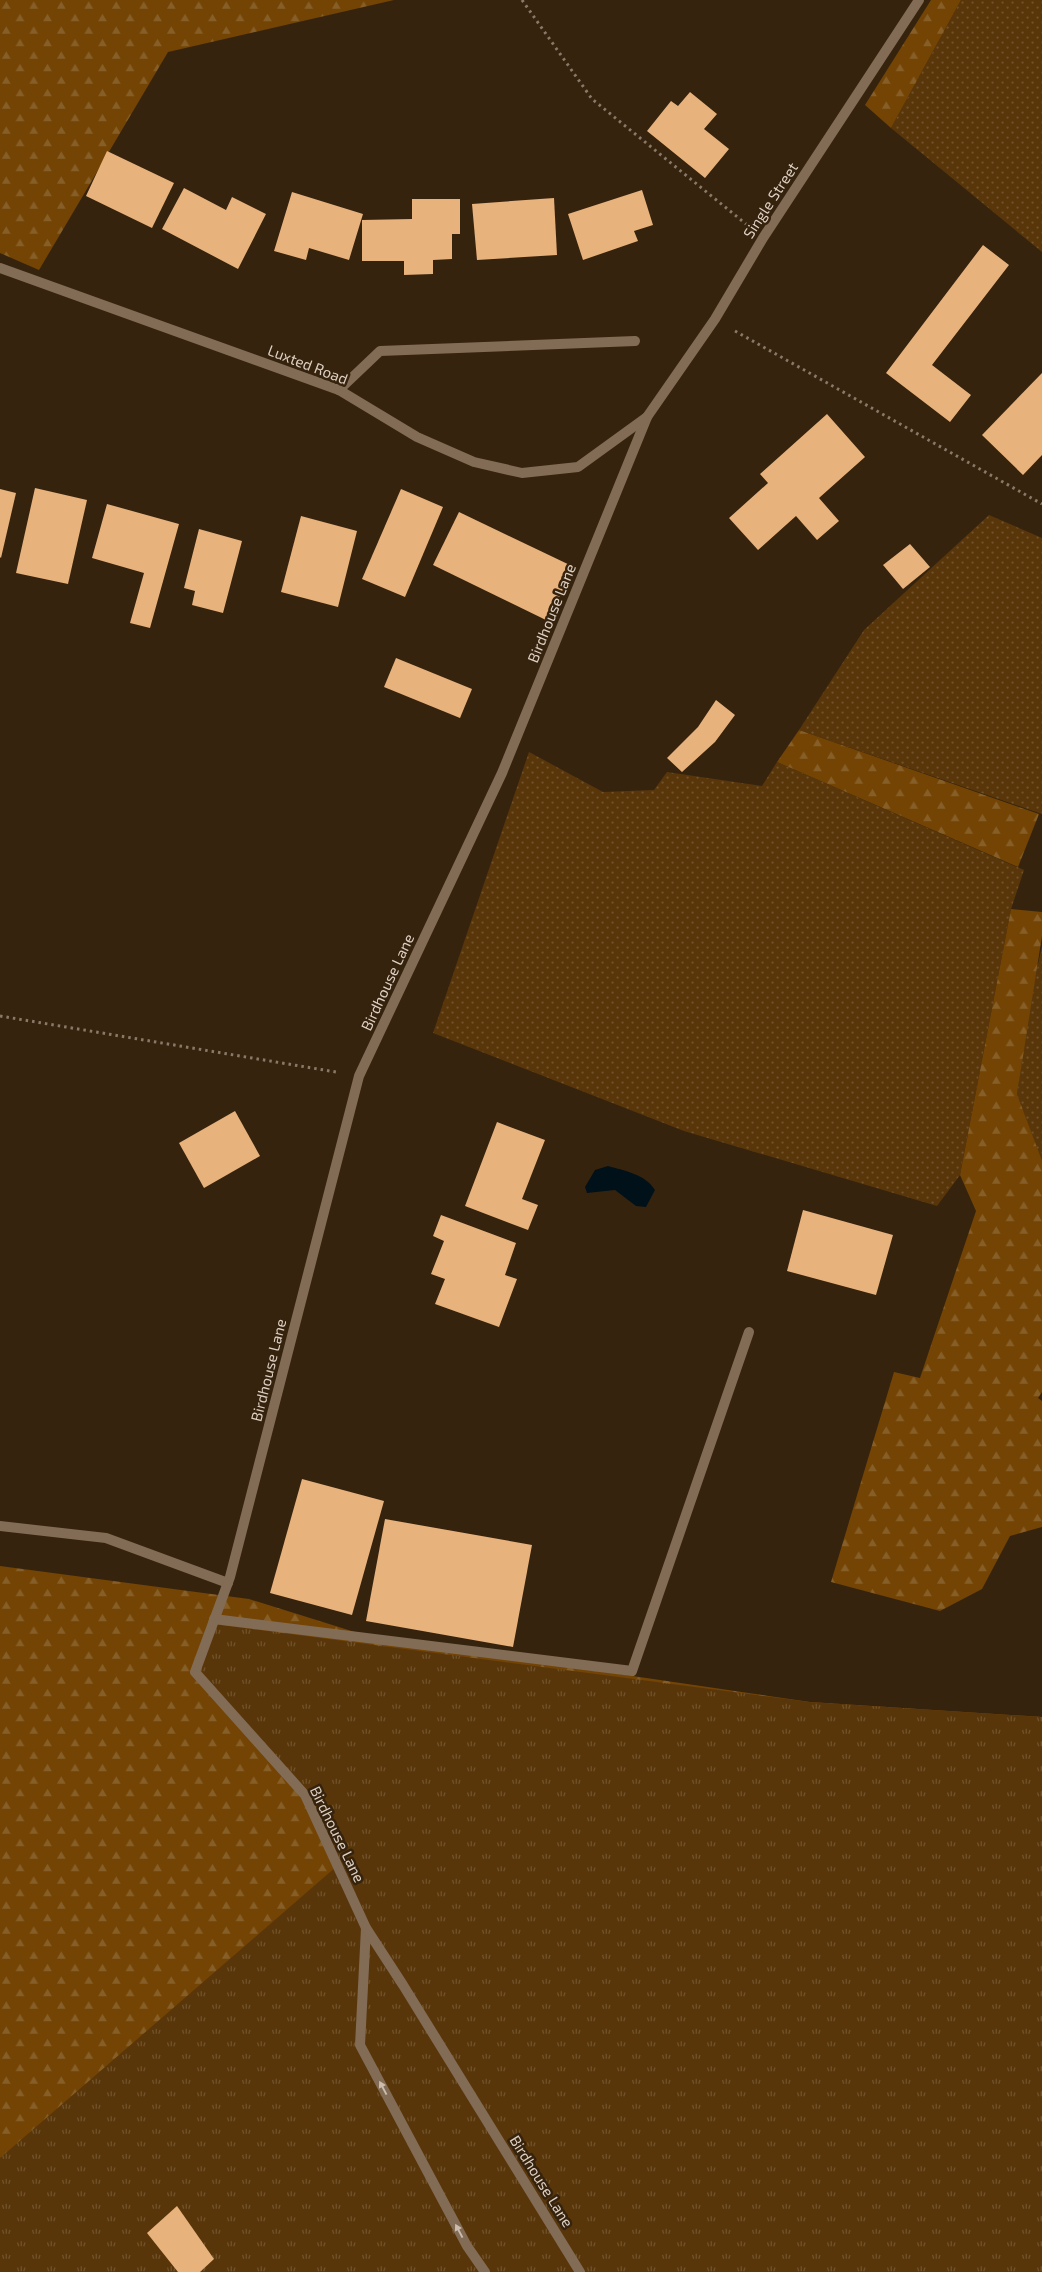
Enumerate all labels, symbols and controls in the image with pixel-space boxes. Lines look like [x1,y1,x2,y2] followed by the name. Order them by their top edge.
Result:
[739,158,801,241] street label: Single Street
[265,340,351,388] street label: Luxted Road
[523,561,579,665] street label: Birdhouse Lane
[357,931,417,1033] street label: Birdhouse Lane
[247,1317,289,1423] street label: Birdhouse Lane
[307,1783,369,1885] street label: Birdhouse Lane
[378,2081,387,2094] one-way arrow
[507,2132,577,2230] street label: Birdhouse Lane
[455,2224,463,2238] one-way arrow

